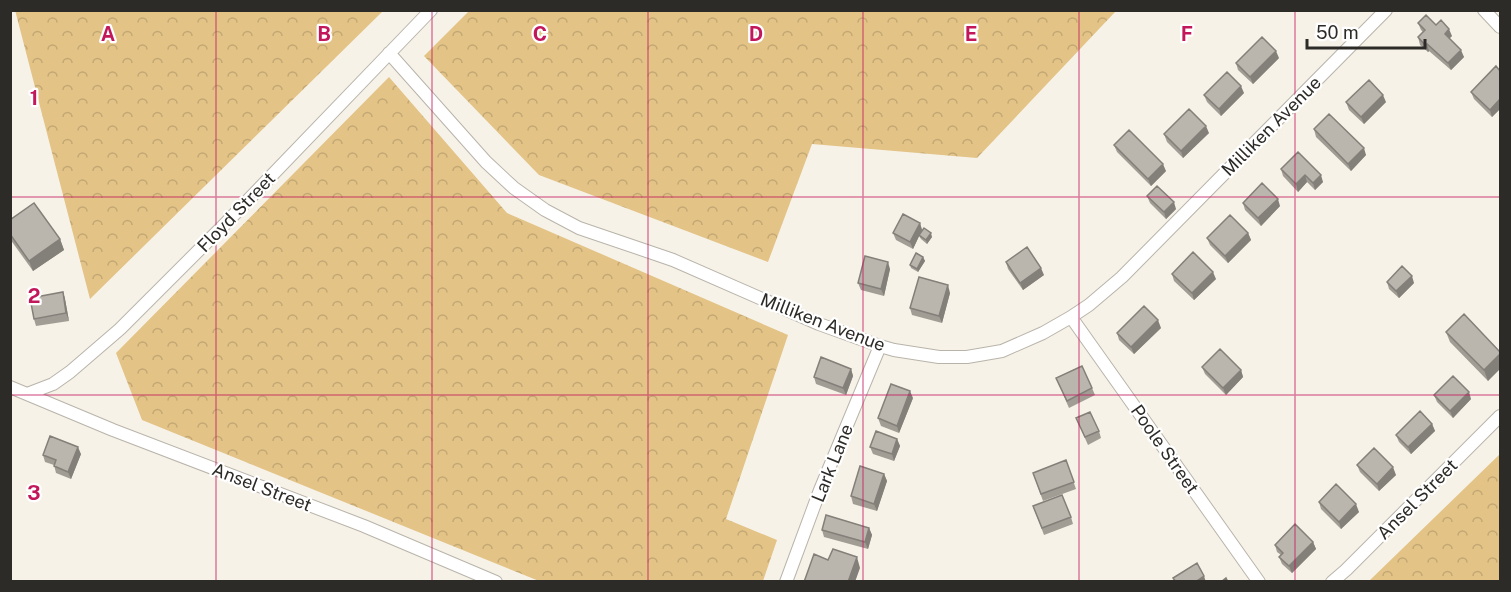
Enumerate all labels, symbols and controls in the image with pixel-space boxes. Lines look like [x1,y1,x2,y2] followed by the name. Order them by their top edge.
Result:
[1307,12,1426,50] scale bar
[101,22,115,46] text: A
[317,22,331,46] text: B
[533,22,547,46] text: C
[749,22,763,46] text: D
[965,22,977,46] text: E
[1181,22,1193,46] text: F
[1316,22,1359,43] text: 50 m
[1217,72,1325,180] street label: Milliken Avenue
[30,86,38,110] text: 1
[193,168,279,256] street label: Floyd Street
[28,284,40,308] text: 2
[758,289,888,355] street label: Milliken Avenue
[1127,401,1203,497] street label: Poole Street
[807,421,857,505] street label: Lark Lane
[1373,455,1461,543] street label: Ansel Street
[209,458,315,516] street label: Ansel Street
[27,481,41,505] text: 3

